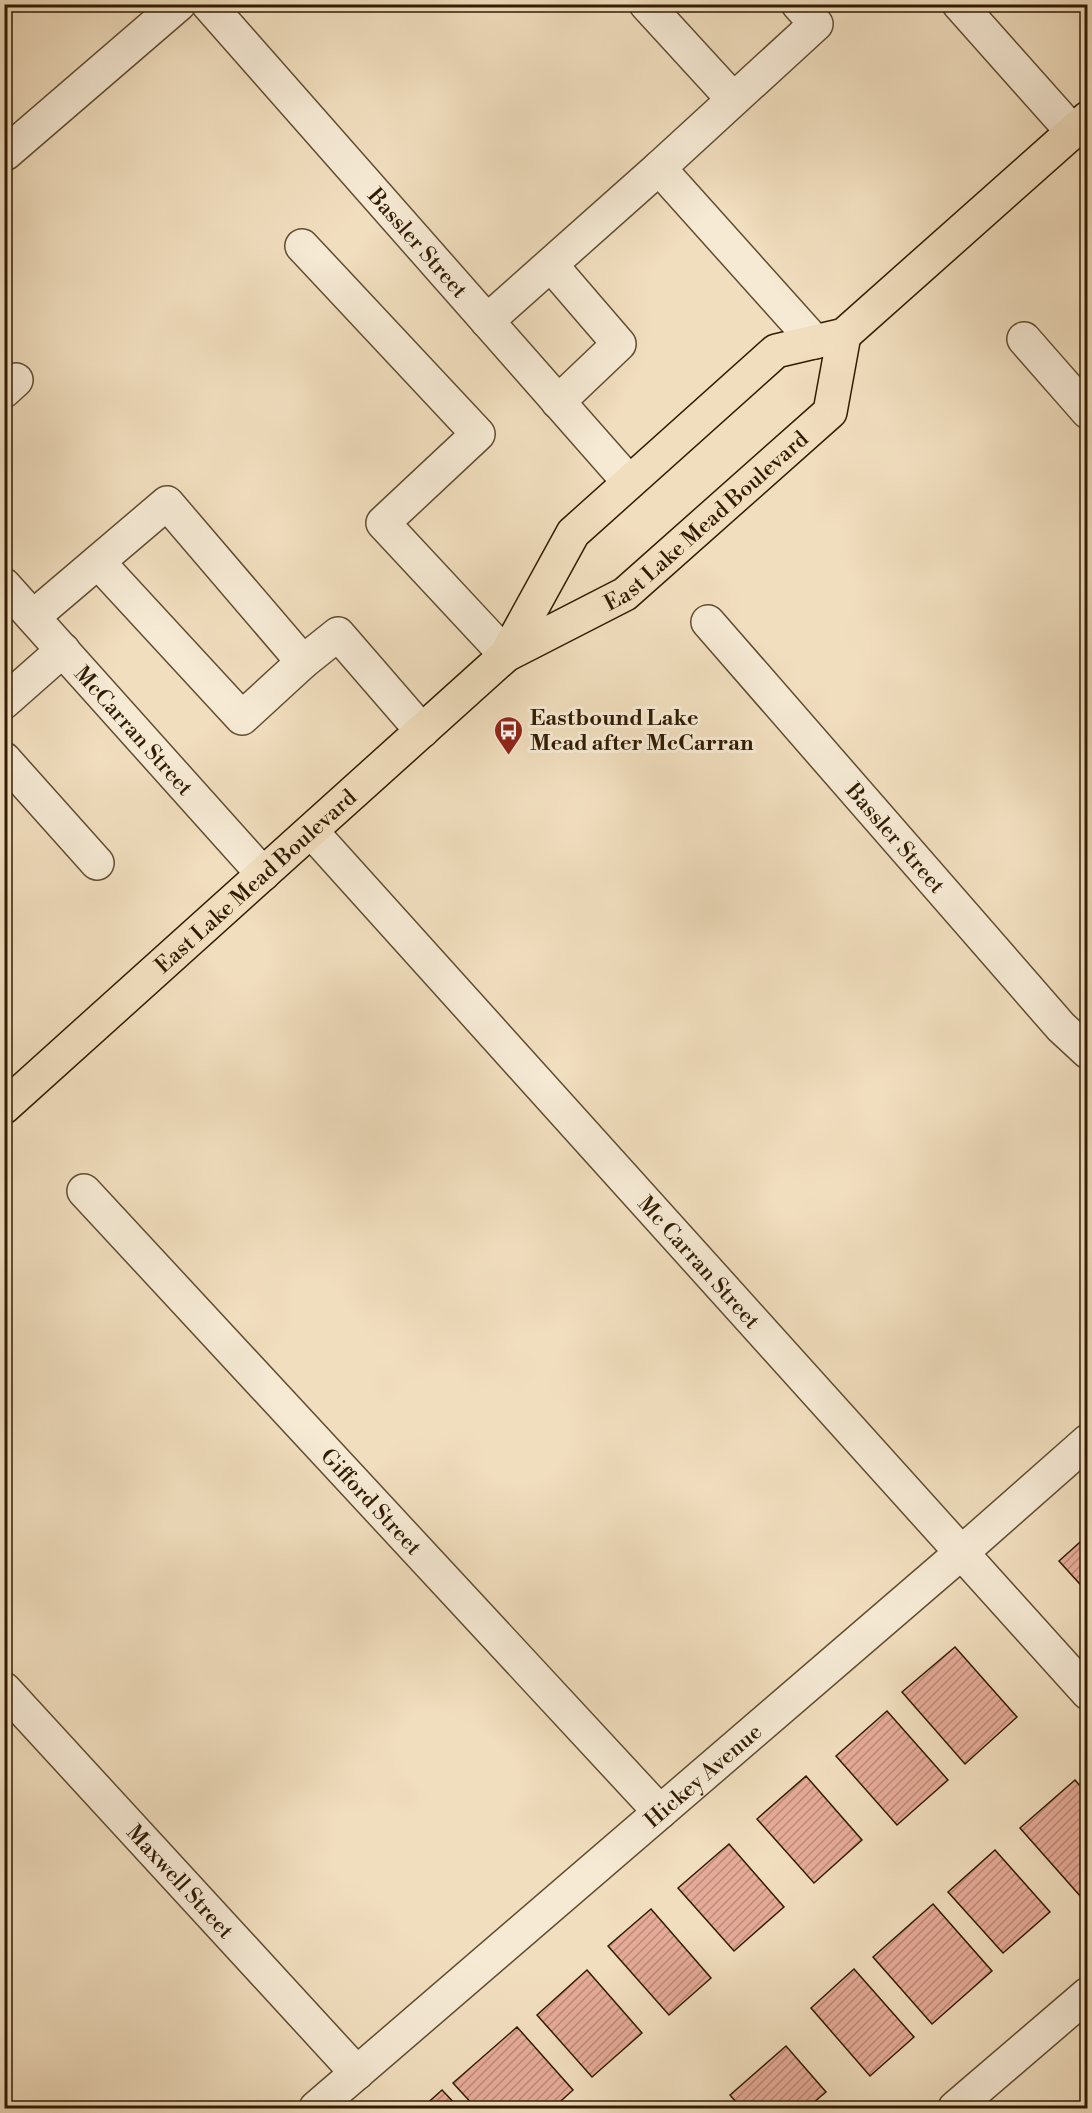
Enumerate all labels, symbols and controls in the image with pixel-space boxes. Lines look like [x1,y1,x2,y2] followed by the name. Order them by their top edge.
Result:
[361,182,473,304] street label: Bassler Street
[600,426,815,617] street label: East Lake Mead Boulevard
[68,661,198,802] street label: McCarran Street
[530,705,754,757] place label: Eastbound Lake Mead after McCarran
[493,714,525,756] bus stop icon: Eastbound Lake Mead after McCarran
[839,777,950,899] street label: Bassler Street
[150,784,363,980] street label: East Lake Mead Boulevard
[631,1191,765,1335] street label: Mc Carran Street
[314,1443,427,1561] street label: Gifford Street
[639,1719,768,1834] street label: Hickey Avenue
[120,1820,239,1945] street label: Maxwell Street

